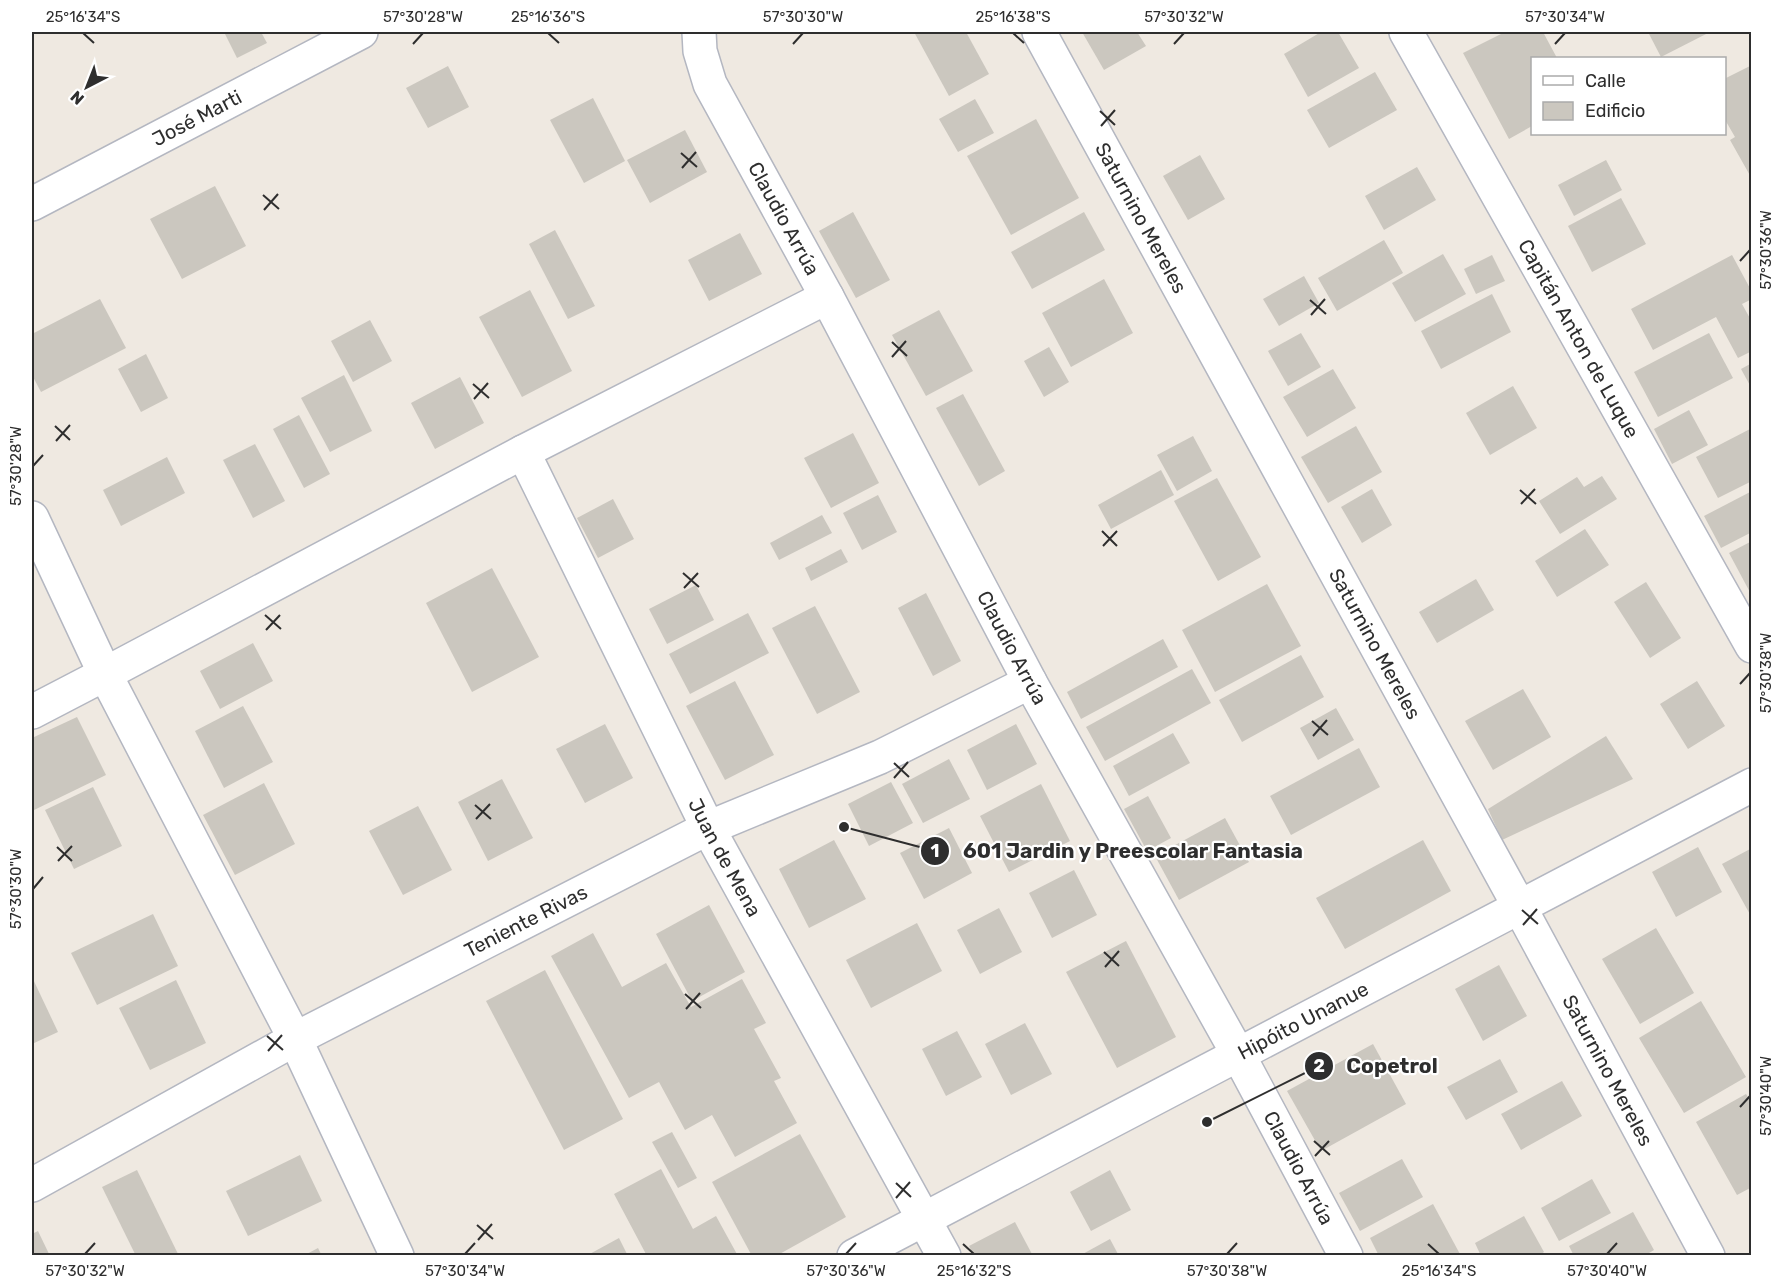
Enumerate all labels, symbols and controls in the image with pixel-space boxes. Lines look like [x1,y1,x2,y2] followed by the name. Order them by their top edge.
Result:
[46,8,120,26] text: 25°16'34"S
[383,8,463,26] text: 57°30'28"W
[511,8,585,26] text: 25°16'36"S
[763,8,843,26] text: 57°30'30"W
[975,8,1051,26] text: 25°16'38"S
[1144,8,1224,26] text: 57°30'32"W
[1525,8,1605,26] text: 57°30'34"W
[57,57,117,117] north arrow
[1531,57,1726,135] legend
[1585,70,1626,92] text: Calle
[148,85,246,151] street label: José Marti
[67,87,88,109] text: N
[1585,100,1645,122] text: Edificio
[1090,138,1192,297] street label: Saturnino Mereles
[743,158,825,279] street label: Claudio Arrúa
[1757,210,1775,290] text: 57°30'36"W
[1513,235,1644,442] street label: Capitán Anton de Luque
[7,426,25,506] text: 57°30'28"W
[1324,564,1426,723] street label: Saturnino Mereles
[972,587,1052,709] street label: Claudio Arrúa
[1757,633,1775,713] text: 57°30'38"W
[683,794,767,921] street label: Juan de Mena
[920,831,1316,870] callout: 601 Jardin y Preescolar Fantasia
[963,838,1303,863] text: 601 Jardin y Preescolar Fantasia
[931,840,939,862] text: 1
[7,849,25,929] text: 57°30'30"W
[460,880,591,962] street label: Teniente Rivas
[1234,976,1372,1065] street label: Hipóito Unanue
[1557,991,1658,1150] street label: Saturnino Mereles
[1304,1046,1450,1085] callout: Copetrol
[1346,1053,1438,1078] text: Copetrol
[1313,1055,1325,1077] text: 2
[1757,1056,1775,1136] text: 57°30'40"W
[1259,1107,1339,1229] street label: Claudio Arrúa
[45,1262,125,1280] text: 57°30'32"W
[425,1262,505,1280] text: 57°30'34"W
[806,1262,886,1280] text: 57°30'36"W
[937,1262,1011,1280] text: 25°16'32"S
[1187,1262,1267,1280] text: 57°30'38"W
[1402,1262,1476,1280] text: 25°16'34"S
[1567,1262,1647,1280] text: 57°30'40"W

